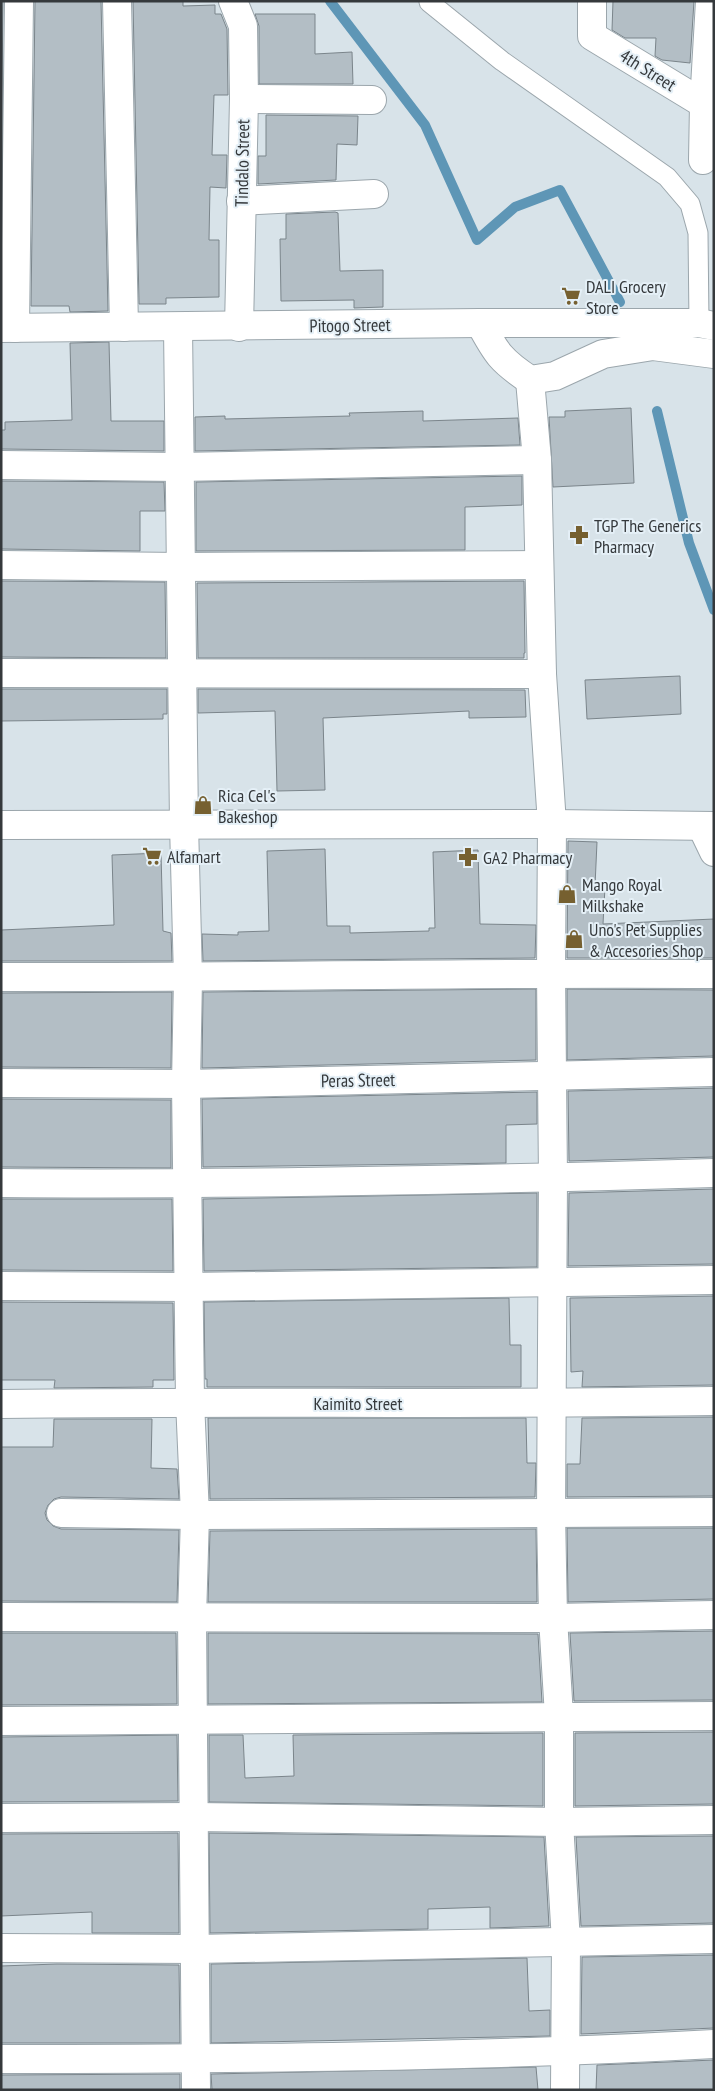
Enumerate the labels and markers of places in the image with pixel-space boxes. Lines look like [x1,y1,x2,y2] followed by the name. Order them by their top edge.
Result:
[586,275,666,319] place label: DALI Grocery Store
[560,285,582,307] supermarket icon: DALI Grocery Store
[594,514,701,558] place label: TGP The Generics Pharmacy
[568,524,590,546] pharmacy icon: TGP The Generics Pharmacy
[218,784,278,828] place label: Rica Cel's Bakeshop
[192,794,214,816] shop icon: Rica Cel's Bakeshop
[141,845,163,867] supermarket icon: Alfamart
[167,845,221,868] place label: Alfamart
[457,846,479,868] pharmacy icon: GA2 Pharmacy
[483,846,573,869] place label: GA2 Pharmacy
[582,873,662,917] place label: Mango Royal Milkshake
[556,883,578,905] shop icon: Mango Royal Milkshake
[589,918,704,962] place label: Uno's Pet Supplies & Accesories Shop
[563,928,585,950] shop icon: Uno's Pet Supplies & Accesories Shop

